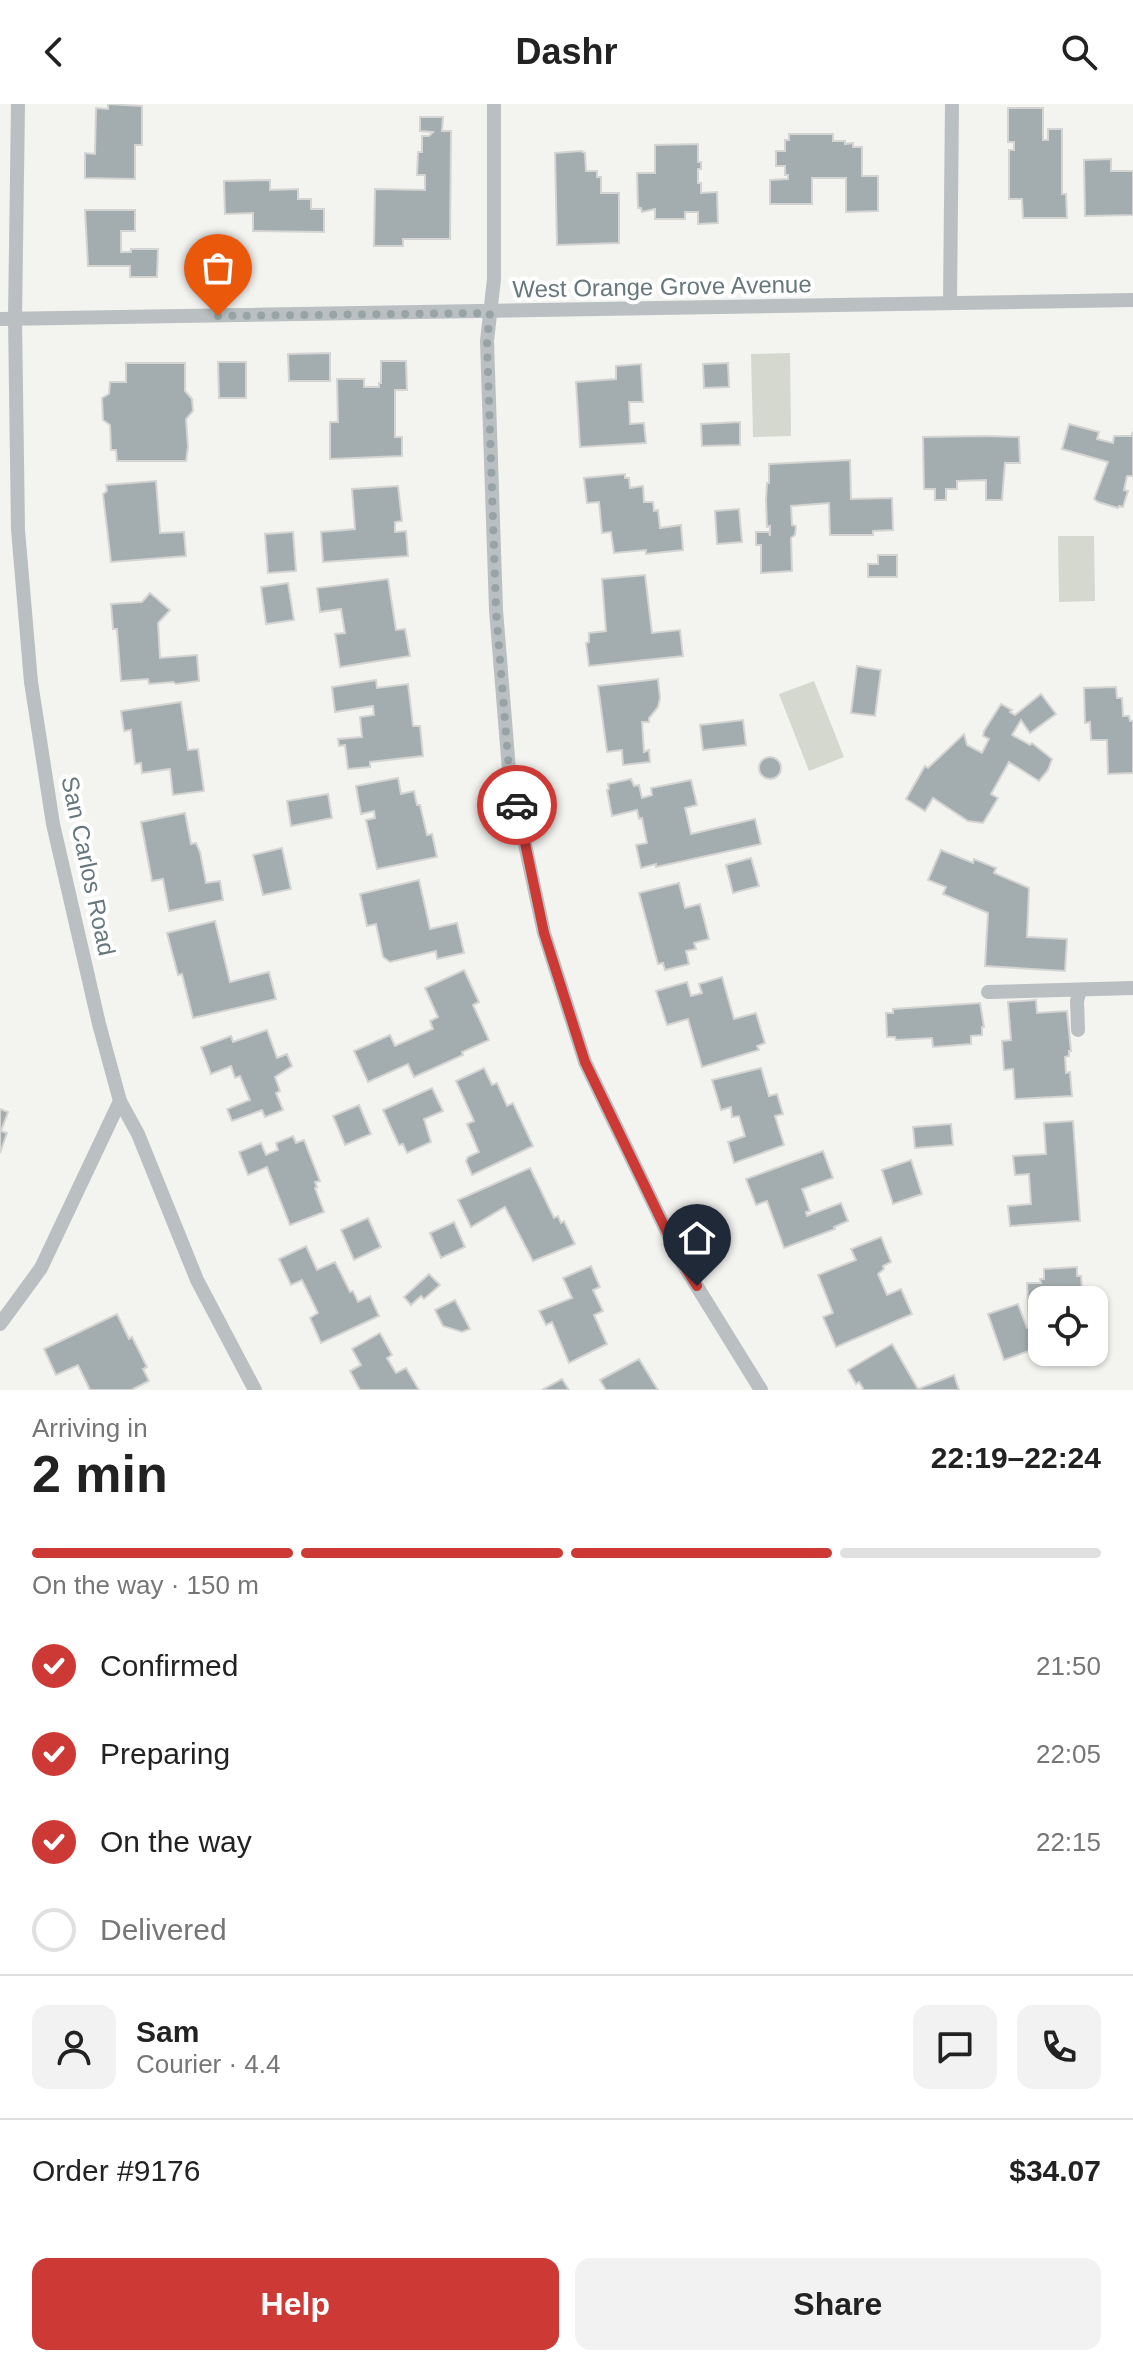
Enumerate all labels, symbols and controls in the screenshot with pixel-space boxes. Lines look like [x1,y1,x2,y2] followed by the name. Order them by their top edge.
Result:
[32,30,76,74] icon: back
[1057,30,1101,74] icon: search
[515,31,618,72] text: Dashr
[184,234,252,316] pin
[196,246,240,290] icon: bag
[512,270,812,303] street label: West Orange Grove Avenue
[477,765,557,845] courier
[56,774,121,958] street label: San Carlos Road
[495,783,539,827] icon: car
[663,1204,731,1286] pin
[675,1216,719,1260] icon: home
[1028,1286,1108,1366] map controls
[1028,1286,1108,1366] button: locate
[32,1413,148,1443] text: Arriving in
[931,1441,1101,1474] text: 22:19–22:24
[32,1445,168,1503] text: 2 min
[32,1570,259,1600] text: On the way · 150 m
[32,1644,76,1688] icon: check
[100,1649,238,1682] text: Confirmed
[1036,1651,1101,1681] text: 21:50
[32,1732,76,1776] icon: check
[100,1737,230,1770] text: Preparing
[1036,1739,1101,1769] text: 22:05
[32,1820,76,1864] icon: check
[100,1825,252,1858] text: On the way
[1036,1827,1101,1857] text: 22:15
[100,1913,227,1946] text: Delivered
[32,2005,116,2089] button: person
[913,2005,997,2089] button: chat
[1017,2005,1101,2089] button: phone
[136,2015,199,2048] text: Sam
[136,2049,281,2079] text: Courier · 4.4
[32,2154,200,2187] text: Order #9176
[1009,2154,1101,2187] text: $34.07
[32,2258,559,2350] button: Help
[575,2258,1101,2350] button: Share

